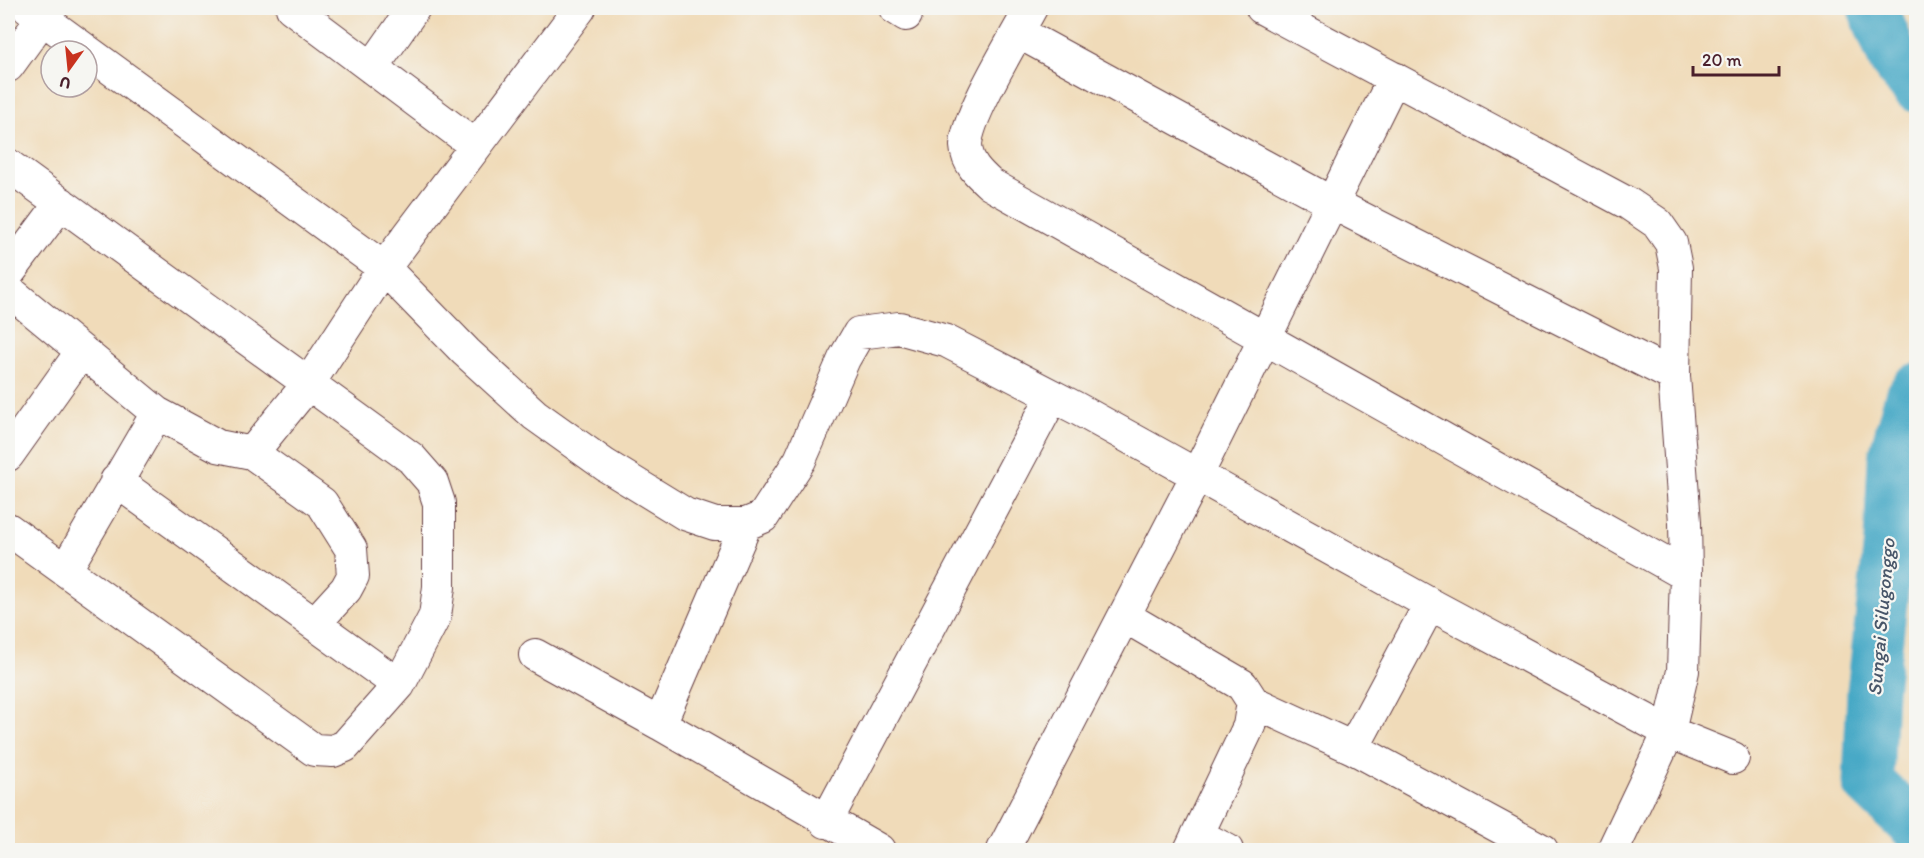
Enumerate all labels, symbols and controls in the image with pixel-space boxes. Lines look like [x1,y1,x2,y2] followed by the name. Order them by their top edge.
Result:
[39,39,99,99] north arrow
[1693,39,1778,77] scale bar
[1702,49,1742,71] text: 20 m
[58,72,73,94] text: U
[1862,537,1900,697] water label: Sungai Silugonggo

